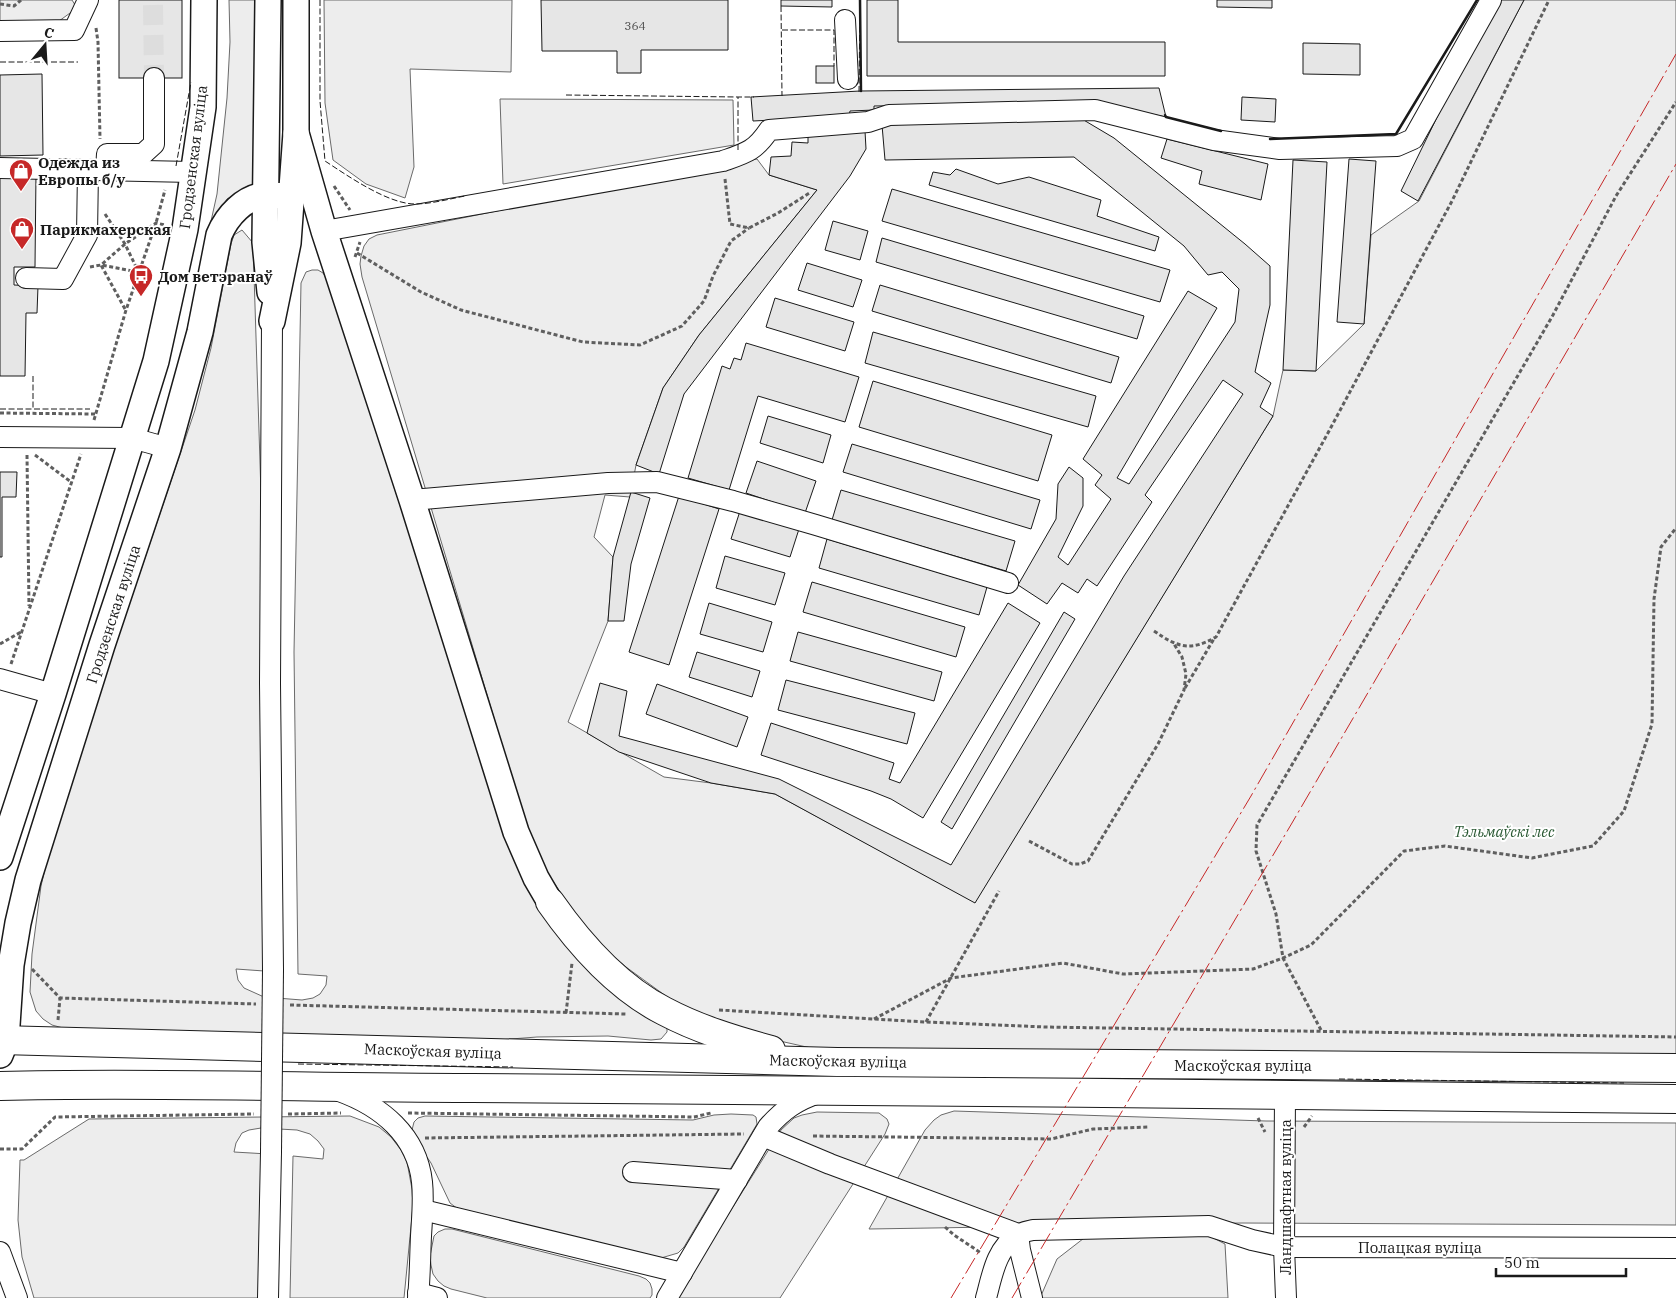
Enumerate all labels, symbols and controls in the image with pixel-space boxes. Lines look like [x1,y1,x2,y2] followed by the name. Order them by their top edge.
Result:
[624,18,646,33] house number: 364
[20,20,70,70] north arrow
[42,23,56,43] text: С
[175,84,211,230] street label: Гродзенская вуліца
[38,153,126,189] place label: Одежда из Европы б/у
[8,158,34,192] shop icon: Одежда из Европы б/у
[9,216,35,250] shop icon: Парикмахерская
[40,220,171,239] place label: Парикмахерская
[128,263,154,297] bus stop icon: Дом ветэранаў
[158,267,273,286] place label: Дом ветэранаў
[82,542,144,686] street label: Гродзенская вуліца
[1454,822,1555,841] park label: Тэльмаўскі лес
[364,1039,502,1063] street label: Маскоўская вуліца
[769,1050,907,1072] street label: Маскоўская вуліца
[1174,1056,1312,1075] street label: Маскоўская вуліца
[1276,1119,1295,1275] street label: Ландшафтная вуліца
[1358,1238,1482,1257] street label: Полацкая вуліца
[1496,1246,1626,1278] scale bar
[1504,1253,1540,1272] text: 50 m

